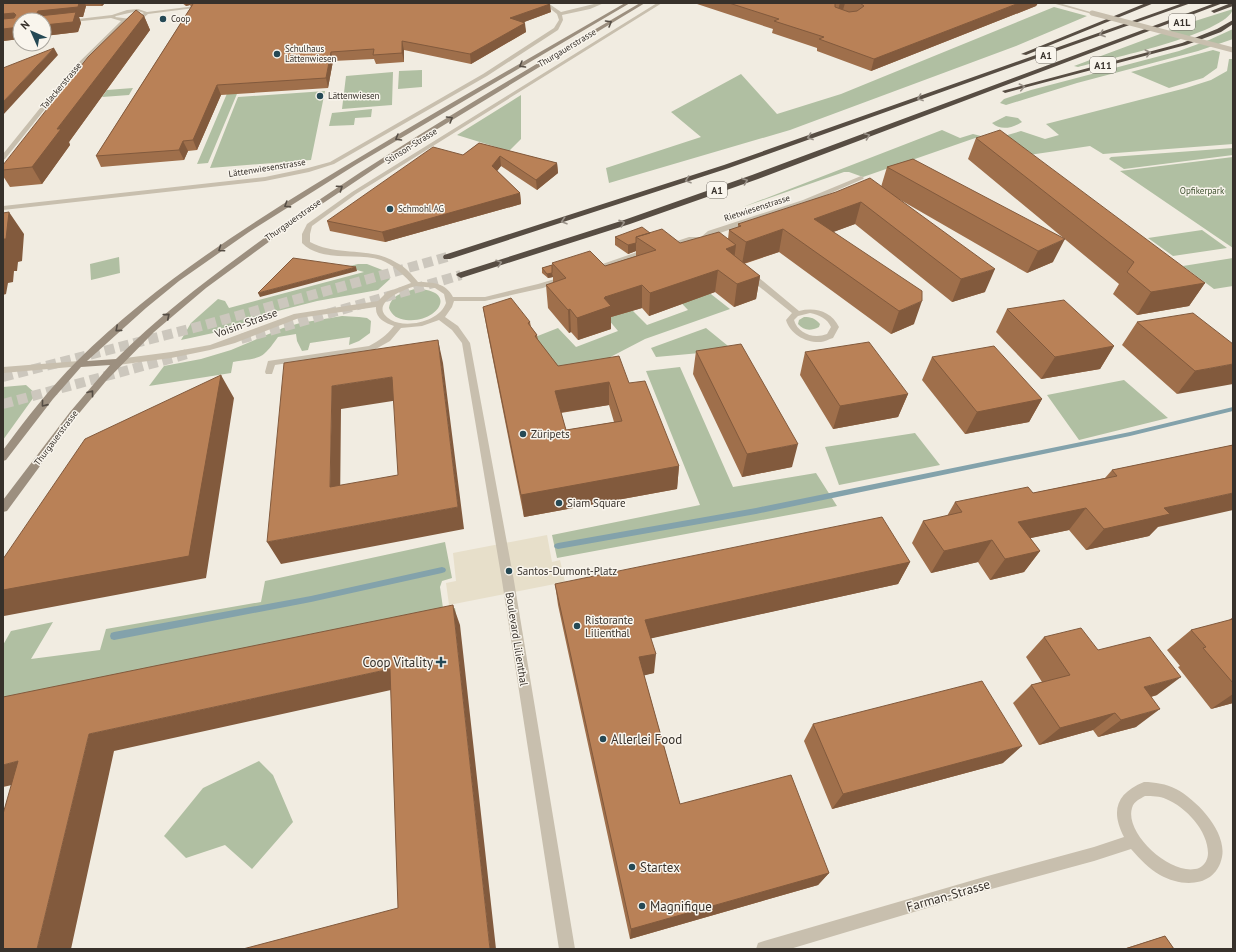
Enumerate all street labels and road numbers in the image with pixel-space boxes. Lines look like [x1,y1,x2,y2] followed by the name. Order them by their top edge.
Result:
[1169,14,1195,30] road number: A1L
[536,26,598,69] street label: Thurgauerstrasse
[1036,47,1056,63] road number: A1
[1090,57,1116,73] road number: A11
[38,60,84,111] street label: Talackerstrasse
[383,125,439,166] street label: Stinson-Strasse
[228,156,307,179] street label: Lättenwiesenstrasse
[707,182,727,198] road number: A1
[722,192,792,223] street label: Rietwiesenstrasse
[262,196,323,243] street label: Thurgauerstrasse
[212,305,280,341] street label: Voisin-Strasse
[31,408,80,467] street label: Thurgauerstrasse
[503,591,531,688] street label: Boulevard Lilienthal
[904,875,992,916] street label: Farman-Strasse

